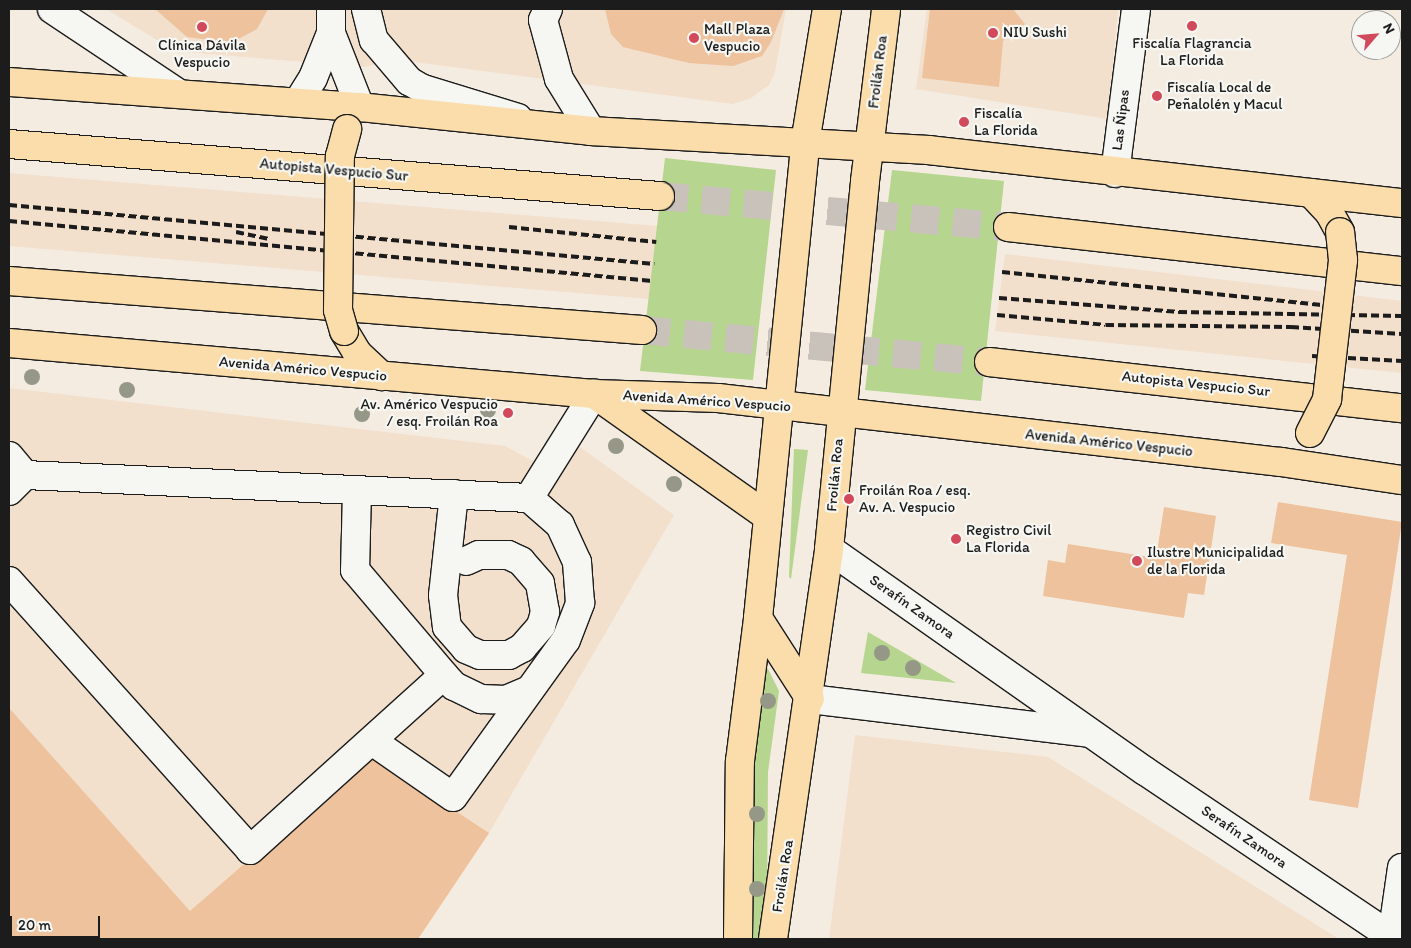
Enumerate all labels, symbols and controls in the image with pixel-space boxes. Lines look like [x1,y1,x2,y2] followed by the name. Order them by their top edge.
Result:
[1351,10,1401,60] north arrow
[195,20,209,34] marker: Clínica Dávila Vespucio
[704,20,770,55] place label: Mall Plaza Vespucio
[1186,20,1198,32] marker: Fiscalía Flagrancia La Florida
[1379,20,1399,36] text: N
[1003,24,1067,42] place label: NIU Sushi
[987,27,999,39] marker: NIU Sushi
[688,32,700,44] marker: Mall Plaza Vespucio
[1132,34,1252,69] place label: Fiscalía Flagrancia La Florida
[865,35,891,109] street label: Froilán Roa
[158,36,246,71] place label: Clínica Dávila Vespucio
[1167,78,1283,113] place label: Fiscalía Local de Peñalolén y Macul
[1108,88,1134,152] street label: Las Ñipas
[1151,90,1163,102] marker: Fiscalía Local de Peñalolén y Macul
[974,104,1038,139] place label: Fiscalía La Florida
[958,116,970,128] marker: Fiscalía La Florida
[259,155,409,185] street label: Autopista Vespucio Sur
[219,353,387,385] street label: Avenida Américo Vespucio
[1121,367,1271,401] street label: Autopista Vespucio Sur
[623,386,791,416] street label: Avenida Américo Vespucio
[362,395,498,430] place label: Av. Américo Vespucio / esq. Froilán Roa
[502,407,514,419] marker: Av. Américo Vespucio / esq. Froilán Roa
[1025,425,1193,461] street label: Avenida Américo Vespucio
[823,438,847,512] street label: Froilán Roa
[859,481,970,516] place label: Froilán Roa / esq. Av. A. Vespucio
[843,493,855,505] marker: Froilán Roa / esq. Av. A. Vespucio
[966,521,1051,556] place label: Registro Civil La Florida
[950,533,962,545] marker: Registro Civil La Florida
[1147,543,1285,578] place label: Ilustre Municipalidad de la Florida
[1131,555,1143,567] marker: Ilustre Municipalidad de la Florida
[866,571,958,643] street label: Serafín Zamora
[1197,801,1291,873] street label: Serafín Zamora
[768,839,798,913] street label: Froilán Roa
[12,906,102,938] scale bar
[18,916,51,934] text: 20 m

